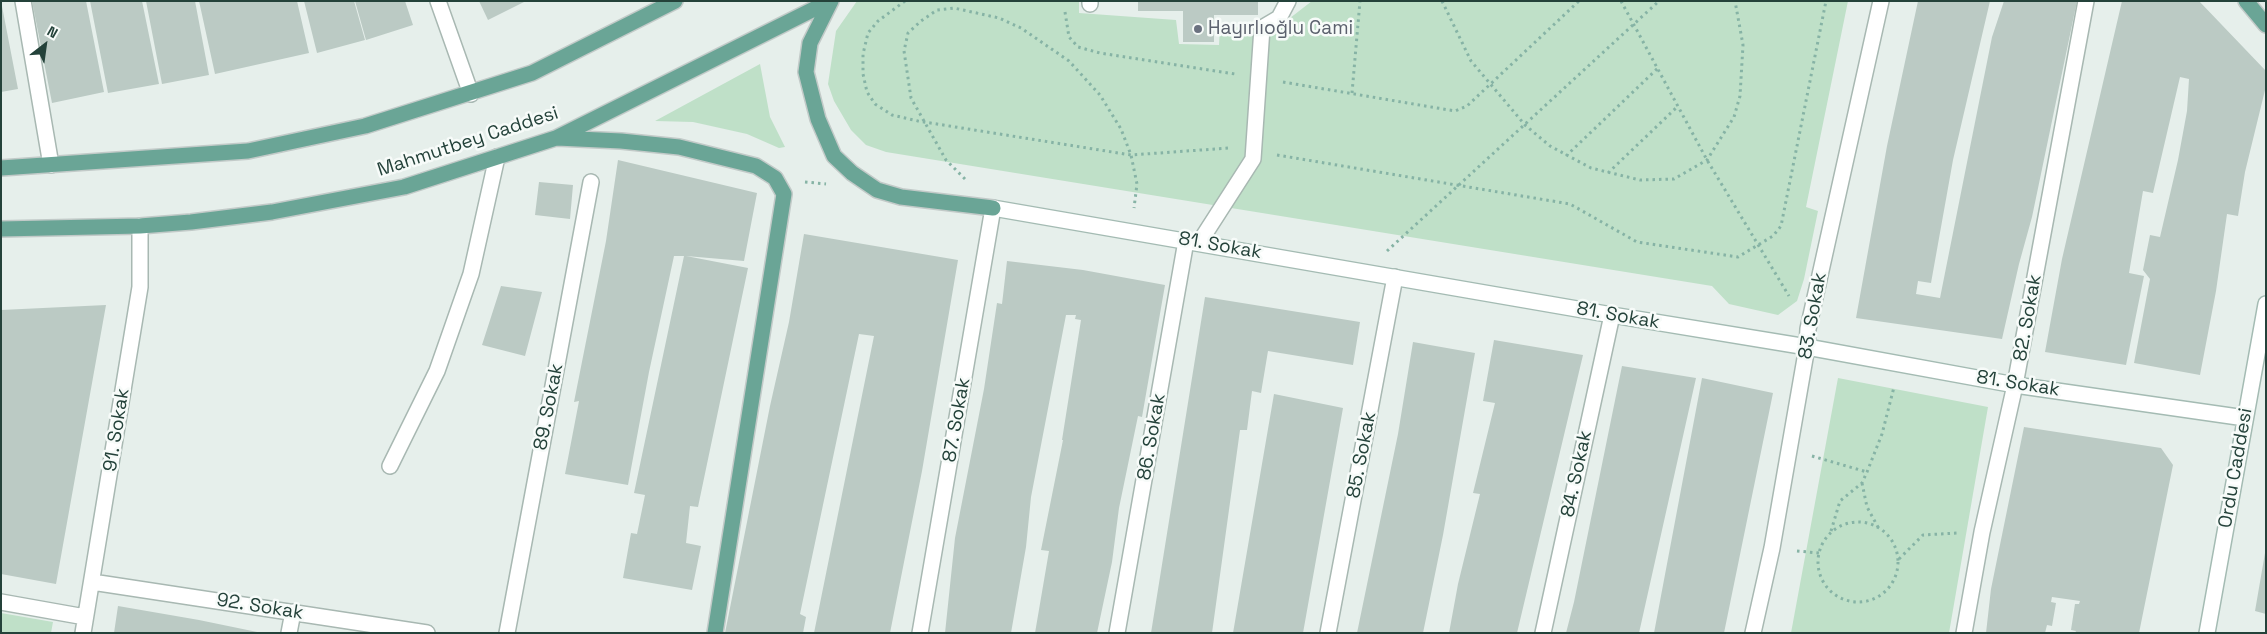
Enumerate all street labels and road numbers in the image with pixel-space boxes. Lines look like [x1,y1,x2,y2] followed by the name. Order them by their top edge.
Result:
[375,102,561,182] street label: Mahmutbey Caddesi
[1177,227,1263,265] street label: 81. Sokak
[1794,271,1832,361] street label: 83. Sokak
[2009,273,2047,363] street label: 82. Sokak
[1575,297,1661,335] street label: 81. Sokak
[529,362,569,452] street label: 89. Sokak
[1975,366,2061,402] street label: 81. Sokak
[938,376,976,464] street label: 87. Sokak
[99,387,135,473] street label: 91. Sokak
[1133,392,1171,482] street label: 86. Sokak
[2214,406,2258,530] street label: Ordu Caddesi
[1342,410,1382,500] street label: 85. Sokak
[1557,429,1597,519] street label: 84. Sokak
[215,589,305,625] street label: 92. Sokak

